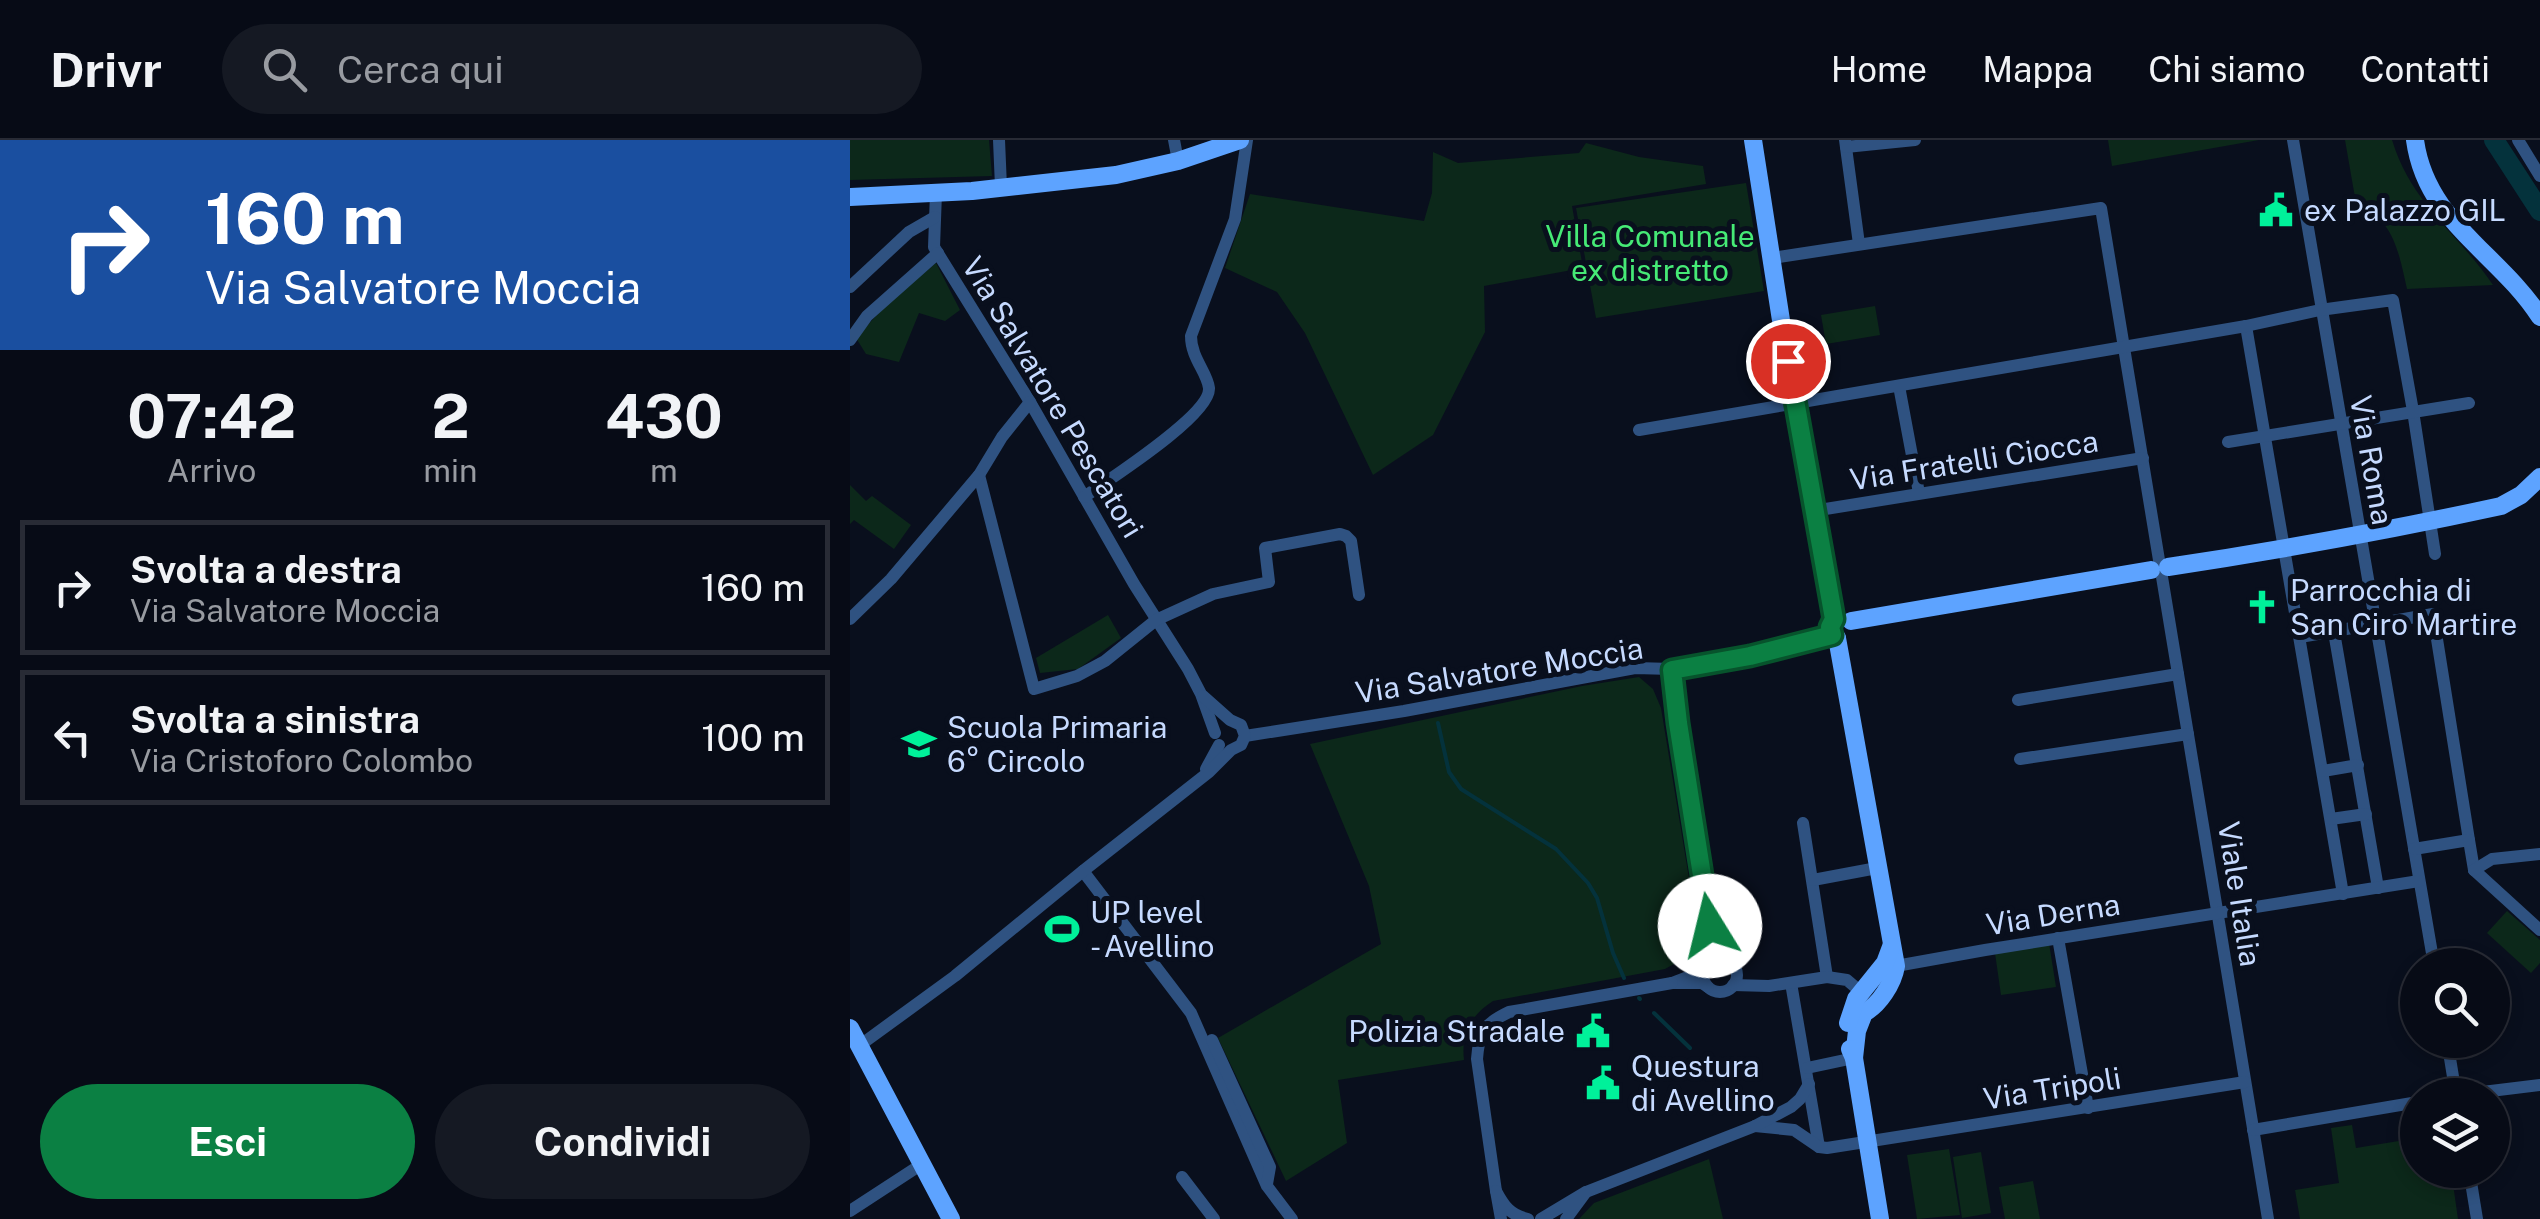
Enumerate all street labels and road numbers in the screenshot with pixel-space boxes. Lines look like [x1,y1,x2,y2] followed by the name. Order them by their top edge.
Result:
[955,250,1151,544] street label: Via Salvatore Pescatori
[2343,393,2401,527] street label: Via Roma
[1847,423,2101,497] street label: Via Fratelli Ciocca
[1353,629,1645,711] street label: Via Salvatore Moccia
[2211,819,2269,969] street label: Viale Italia
[1984,886,2122,942] street label: Via Derna
[1981,1059,2123,1117] street label: Via Tripoli

